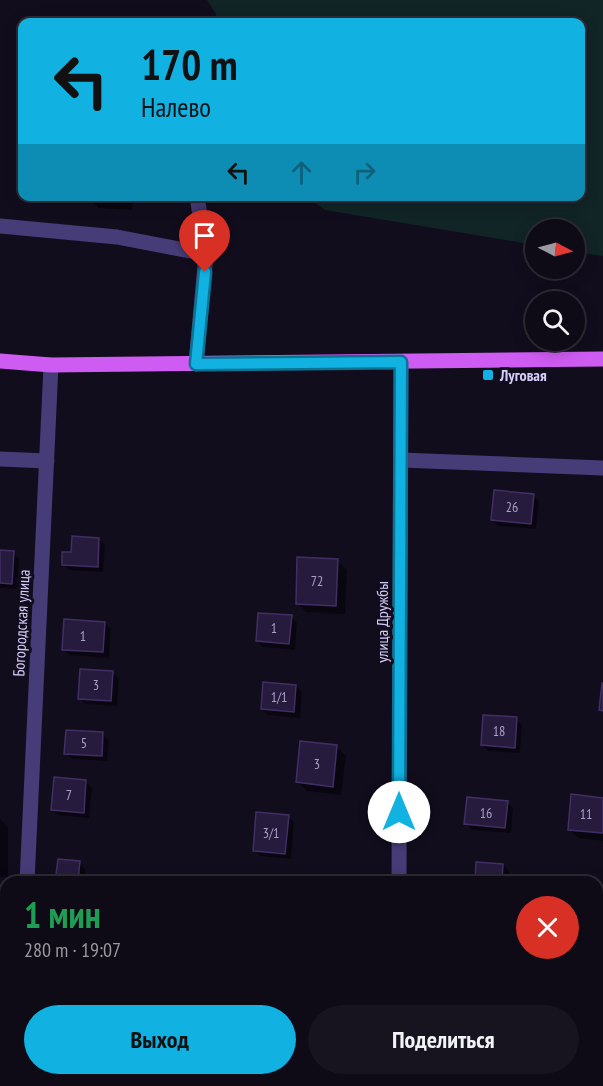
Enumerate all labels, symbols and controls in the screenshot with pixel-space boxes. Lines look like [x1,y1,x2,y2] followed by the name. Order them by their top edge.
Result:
[141,37,238,92] text: 170 m
[42,42,120,120] icon: left
[141,90,211,124] text: Налево
[222,156,255,189] icon: left
[285,156,318,189] icon: ahead
[348,156,381,189] icon: right
[179,210,230,272] pin
[188,219,221,252] icon: arrive
[525,219,585,279] north arrow
[525,219,585,351] map controls
[525,291,585,351] button: search
[499,365,547,385] place label: Луговая
[481,368,495,382] marker: Луговая
[506,498,518,516] house number: 26
[8,569,34,677] street label: Богородская улица
[311,572,323,590] house number: 72
[372,581,392,663] street label: улица Дружбы
[271,619,277,637] house number: 1
[80,627,86,645] house number: 1
[93,676,99,694] house number: 3
[271,688,287,706] house number: 1/1
[493,722,505,740] house number: 18
[81,734,87,752] house number: 5
[314,755,320,773] house number: 3
[367,780,431,844] position arrow
[66,786,72,804] house number: 7
[480,804,492,822] house number: 16
[580,805,592,823] house number: 11
[263,824,279,842] house number: 3/1
[24,891,101,938] text: 1 мин
[516,896,579,959] button: close
[24,937,121,963] text: 280 m · 19:07
[24,1005,296,1074] button: Выход
[308,1005,579,1074] button: Поделиться

